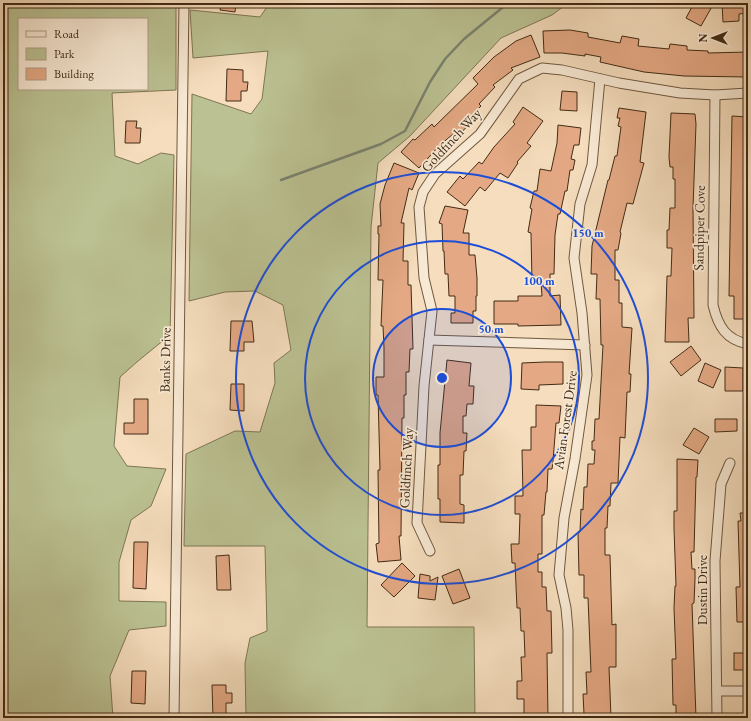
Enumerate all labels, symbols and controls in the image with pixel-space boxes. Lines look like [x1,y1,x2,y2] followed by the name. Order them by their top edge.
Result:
[18,18,148,90] legend
[693,18,733,58] north arrow
[54,26,80,42] text: Road
[696,33,710,42] text: N
[54,46,75,62] text: Park
[54,66,95,82] text: Building
[417,104,486,176] street label: Goldfinch Way
[689,185,709,271] street label: Sandpiper Cove
[572,225,604,241] text: 150 m
[523,273,555,289] text: 100 m
[478,321,504,337] text: 50 m
[155,327,175,393] street label: Banks Drive
[549,369,581,472] street label: Avian Forest Drive
[435,371,449,385] centre of rings
[395,426,417,509] street label: Goldfinch Way
[693,554,711,625] street label: Dustin Drive

